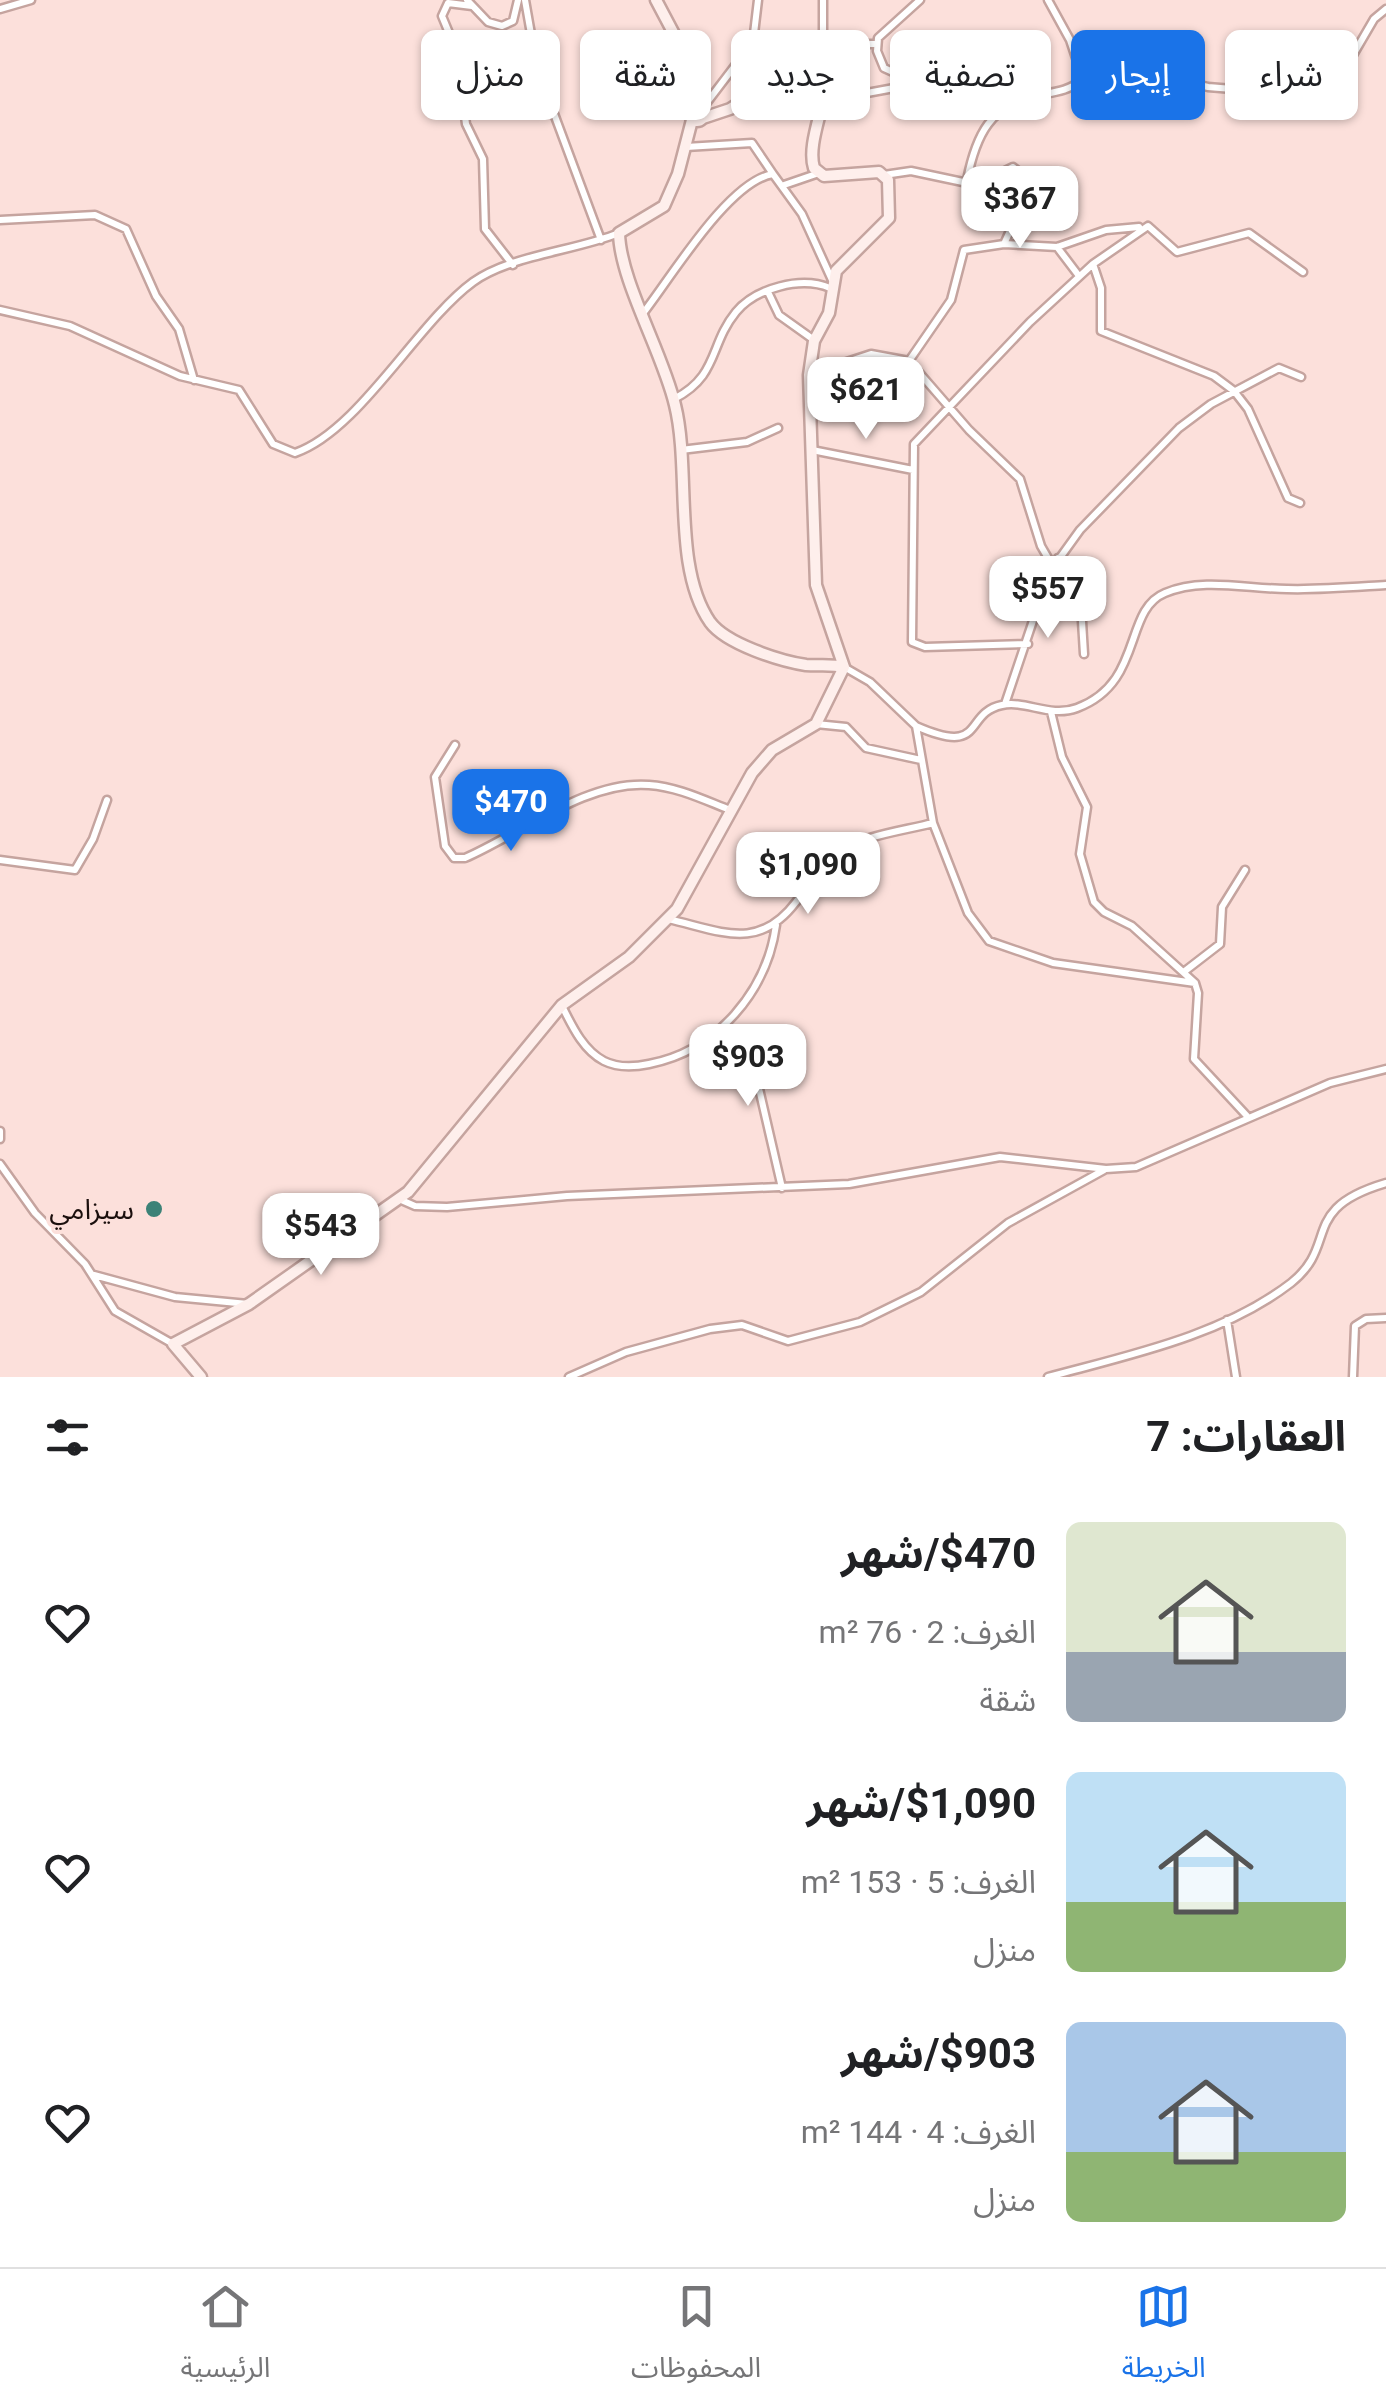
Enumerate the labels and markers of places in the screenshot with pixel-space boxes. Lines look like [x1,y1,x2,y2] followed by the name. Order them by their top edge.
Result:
[961,166,1079,251] pin: $367
[807,357,925,442] pin: $621
[989,556,1107,641] pin: $557
[452,769,570,854] pin: $470
[727,832,889,917] pin: $1,090
[689,1024,807,1109] pin: $903
[49,1193,134,1230] place label: سيزامي
[262,1193,380,1278] pin: $543
[143,1198,165,1220] marker: سيزامي

